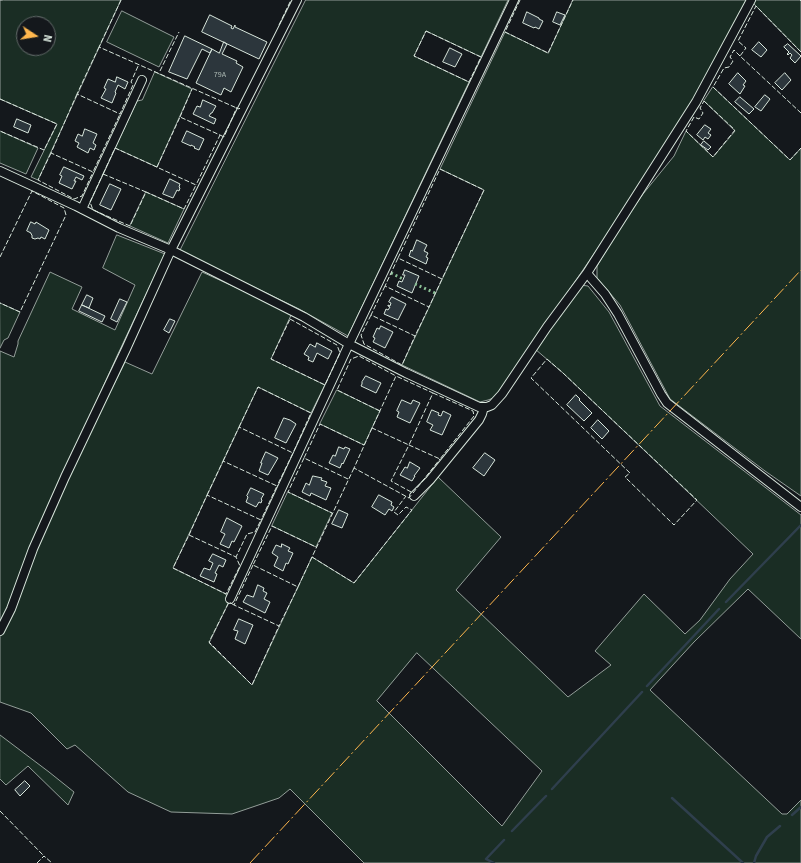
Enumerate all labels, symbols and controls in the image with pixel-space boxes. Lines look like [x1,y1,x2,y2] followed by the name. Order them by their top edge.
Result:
[16,16,56,56] north arrow
[39,33,55,44] text: N
[214,70,226,80] house number: 79A

